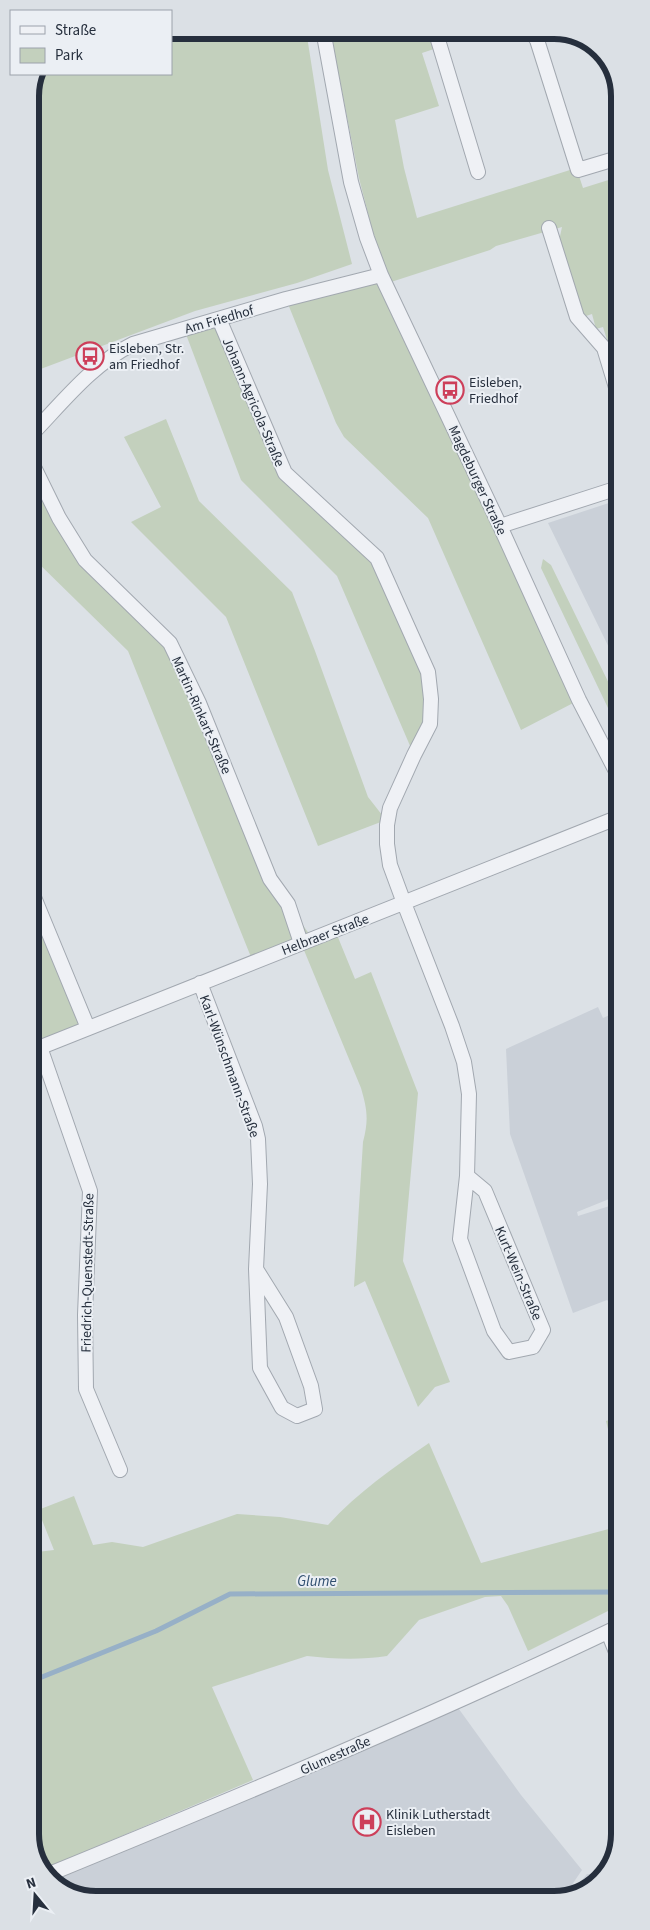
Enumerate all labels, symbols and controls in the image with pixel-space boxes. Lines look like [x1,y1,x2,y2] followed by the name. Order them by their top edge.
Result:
[10,10,172,75] legend
[55,20,96,41] text: Straße
[55,45,84,66] text: Park
[182,300,257,339] street label: Am Friedhof
[217,335,289,470] street label: Johann-Agricola-Straße
[109,339,184,375] place label: Eisleben, Str. am Friedhof
[75,341,105,371] bus stop icon: Eisleben, Str. am Friedhof
[469,373,522,409] place label: Eisleben, Friedhof
[435,375,465,405] bus stop icon: Eisleben, Friedhof
[443,422,511,539] street label: Magdeburger Straße
[166,653,236,778] street label: Martin-Rinkart-Straße
[279,909,372,961] street label: Helbraer Straße
[194,992,264,1141] street label: Karl-Wünschmann-Straße
[77,1193,99,1353] street label: Friedrich-Quenstedt-Straße
[489,1223,547,1324] street label: Kurt-Wein-Straße
[297,1571,337,1592] water label: Glume
[297,1731,374,1780] street label: Glumestraße
[386,1805,490,1841] place label: Klinik Lutherstadt Eisleben
[352,1807,382,1837] hospital icon: Klinik Lutherstadt Eisleben
[10,1870,60,1920] north arrow
[24,1873,39,1895] text: N

